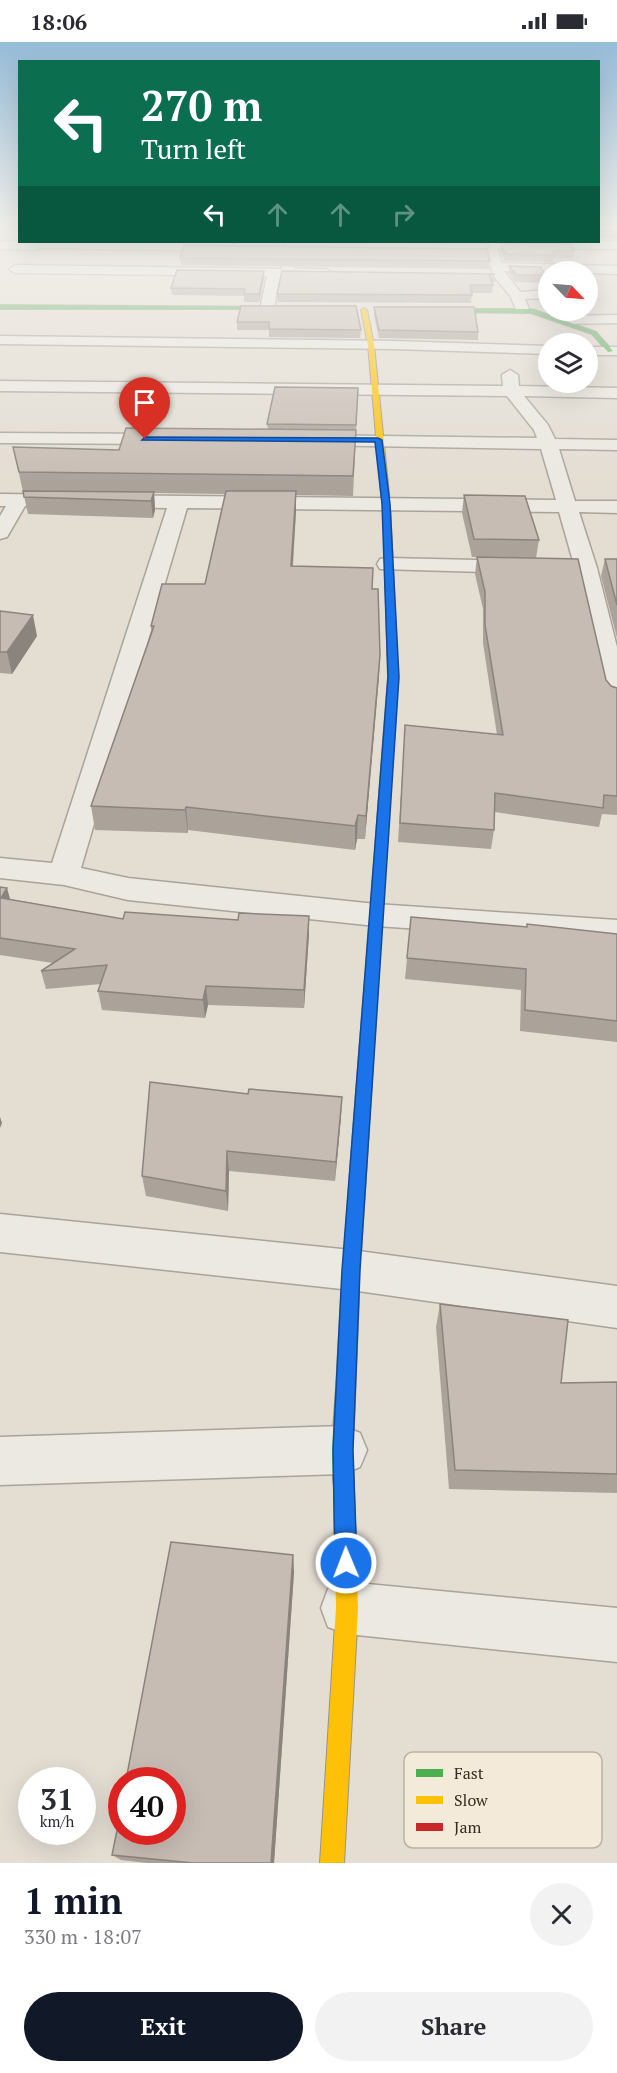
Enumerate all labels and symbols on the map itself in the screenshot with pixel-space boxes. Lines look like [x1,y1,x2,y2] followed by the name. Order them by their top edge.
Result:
[538,261,598,321] north arrow
[119,377,170,439] pin
[314,1531,378,1595] position arrow
[404,1752,602,1848] legend
[454,1762,484,1784] text: Fast
[108,1767,186,1845] speed limit sign: 40
[454,1789,488,1811] text: Slow
[454,1816,482,1838] text: Jam

